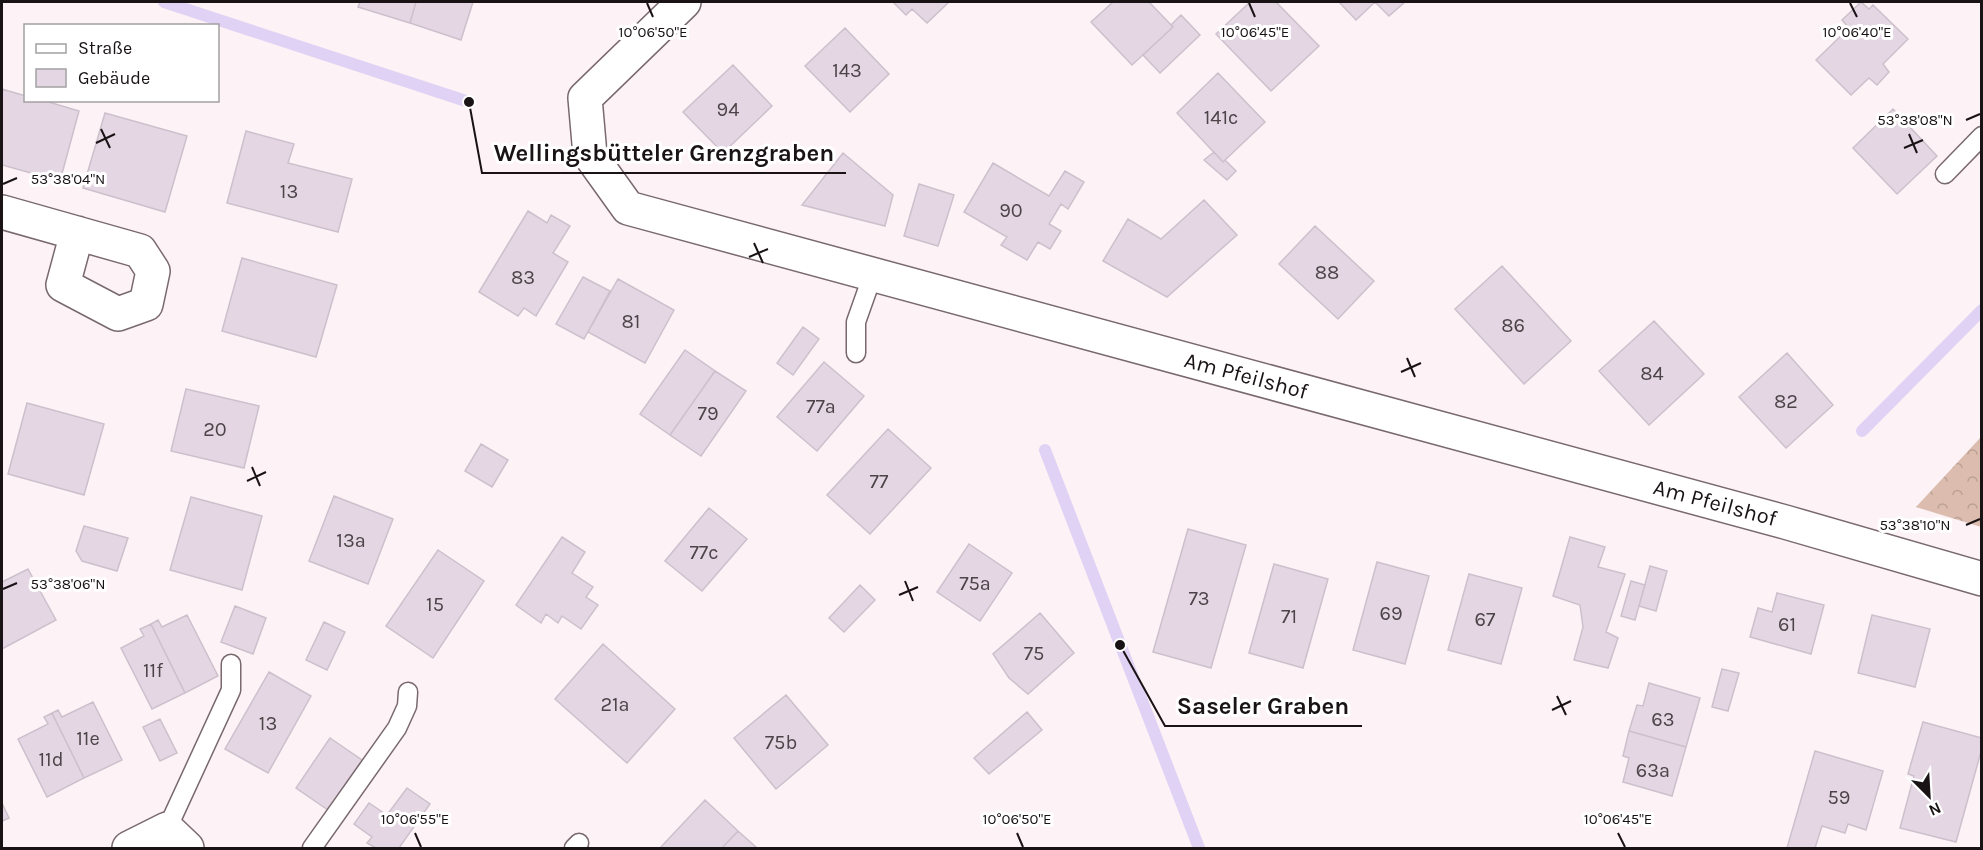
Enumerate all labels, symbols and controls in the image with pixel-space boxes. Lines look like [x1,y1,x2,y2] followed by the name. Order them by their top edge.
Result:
[619,23,687,41] text: 10°06'50"E
[1221,23,1289,41] text: 10°06'45"E
[1823,23,1891,41] text: 10°06'40"E
[24,24,219,102] legend
[78,37,132,59] text: Straße
[832,59,862,82] house number: 143
[78,67,150,89] text: Gebäude
[717,98,739,121] house number: 94
[1204,106,1238,129] house number: 141c
[1877,111,1953,129] text: 53°38'08"N
[482,131,846,173] callout: Wellingsbütteler Grenzgraben
[494,139,834,167] text: Wellingsbütteler Grenzgraben
[31,170,105,188] text: 53°38'04"N
[280,180,298,203] house number: 13
[999,199,1023,222] house number: 90
[1315,261,1339,284] house number: 88
[511,266,535,289] house number: 83
[622,310,640,333] house number: 81
[1501,314,1525,337] house number: 86
[1182,347,1311,405] street label: Am Pfeilshof
[1640,362,1664,385] house number: 84
[1774,390,1798,413] house number: 82
[806,395,836,418] house number: 77a
[698,402,719,425] house number: 79
[203,418,227,441] house number: 20
[870,470,889,493] house number: 77
[1651,474,1780,532] street label: Am Pfeilshof
[1879,516,1951,534] text: 53°38'10"N
[336,529,366,552] house number: 13a
[689,541,719,564] house number: 77c
[959,572,991,595] house number: 75a
[31,575,105,593] text: 53°38'06"N
[1188,587,1210,610] house number: 73
[426,593,444,616] house number: 15
[1379,602,1403,625] house number: 69
[1281,605,1297,628] house number: 71
[1475,608,1496,631] house number: 67
[1778,613,1796,636] house number: 61
[1024,642,1044,665] house number: 75
[143,659,163,682] house number: 11f
[1165,684,1362,726] callout: Saseler Graben
[1177,692,1349,720] text: Saseler Graben
[600,693,630,716] house number: 21a
[1651,708,1675,731] house number: 63
[259,712,277,735] house number: 13
[76,727,100,750] house number: 11e
[765,731,797,754] house number: 75b
[38,748,64,771] house number: 11d
[1636,759,1670,782] house number: 63a
[1899,766,1959,826] north arrow
[1828,786,1850,809] house number: 59
[1926,798,1944,820] text: N
[381,810,449,828] text: 10°06'55"E
[983,810,1051,828] text: 10°06'50"E
[1584,810,1652,828] text: 10°06'45"E

